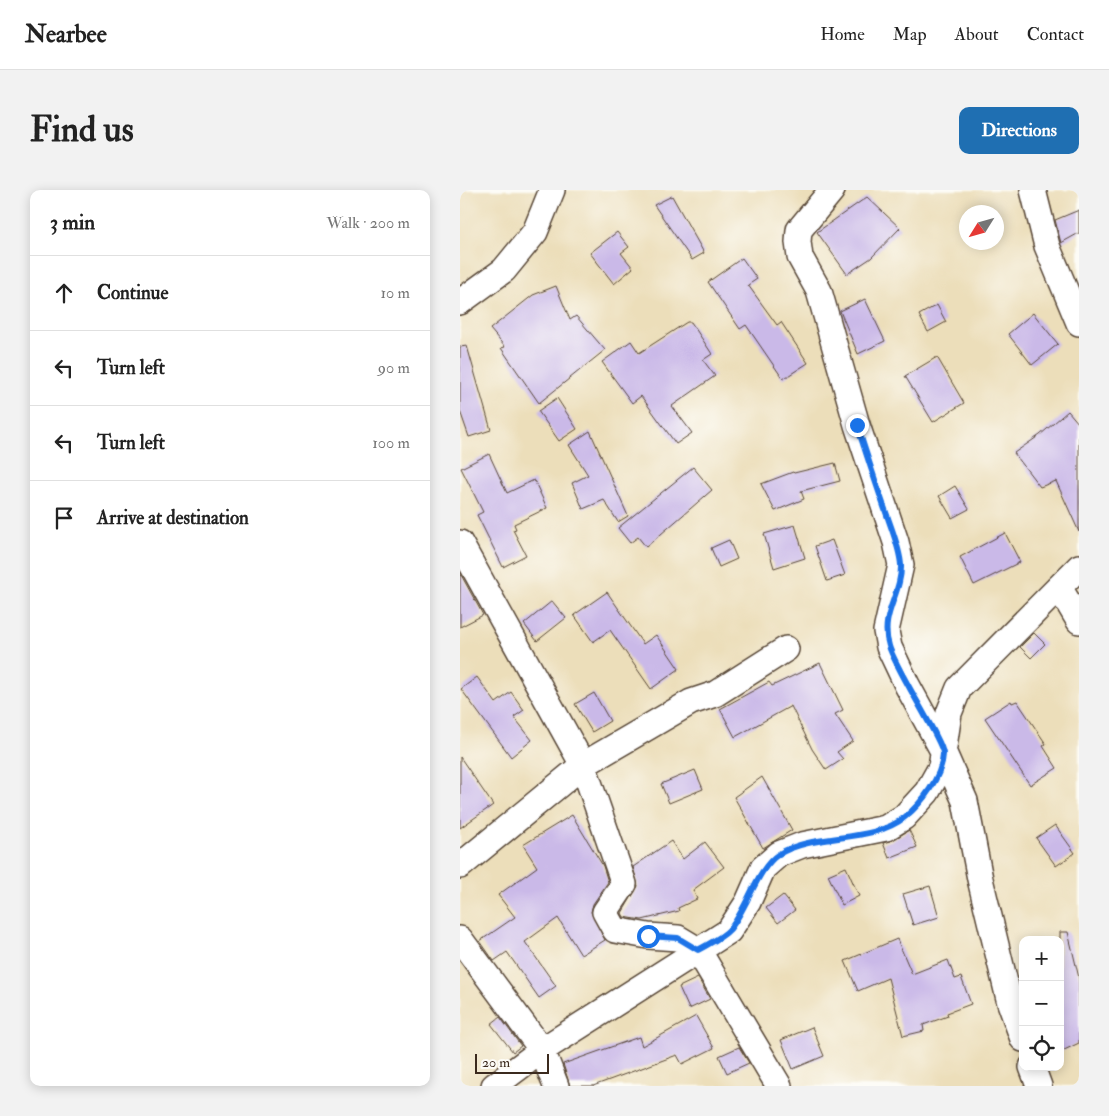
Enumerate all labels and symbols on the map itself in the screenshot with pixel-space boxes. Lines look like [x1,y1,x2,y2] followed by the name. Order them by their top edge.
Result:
[959,205,1004,250] north arrow
[846,414,869,437] route end
[637,925,660,948] route start
[475,1051,549,1074] scale bar

